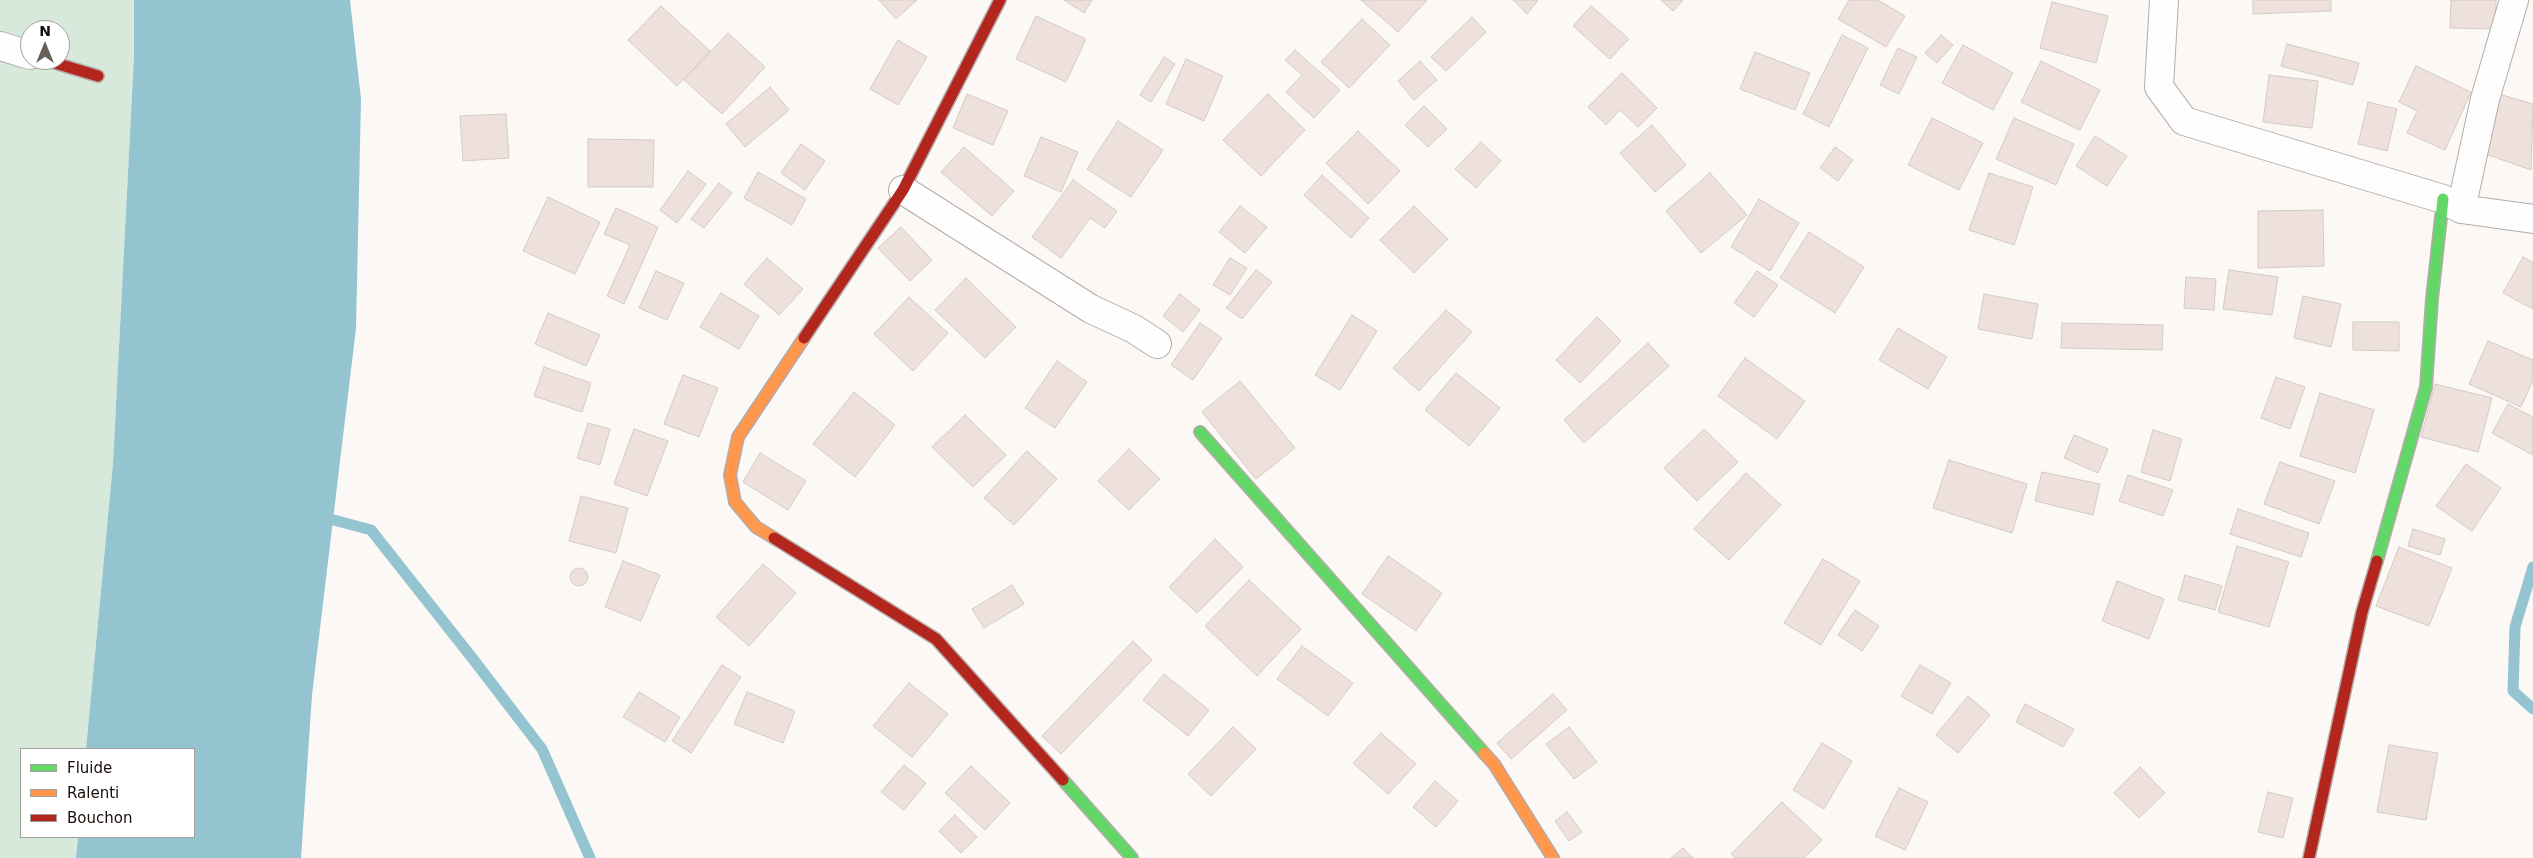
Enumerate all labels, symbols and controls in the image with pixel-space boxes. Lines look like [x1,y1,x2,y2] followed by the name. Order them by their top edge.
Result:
[20,20,70,70] north arrow
[39,23,51,39] text: N
[20,748,195,838] legend
[67,759,112,777] text: Fluide
[67,784,119,802] text: Ralenti
[67,809,132,827] text: Bouchon

